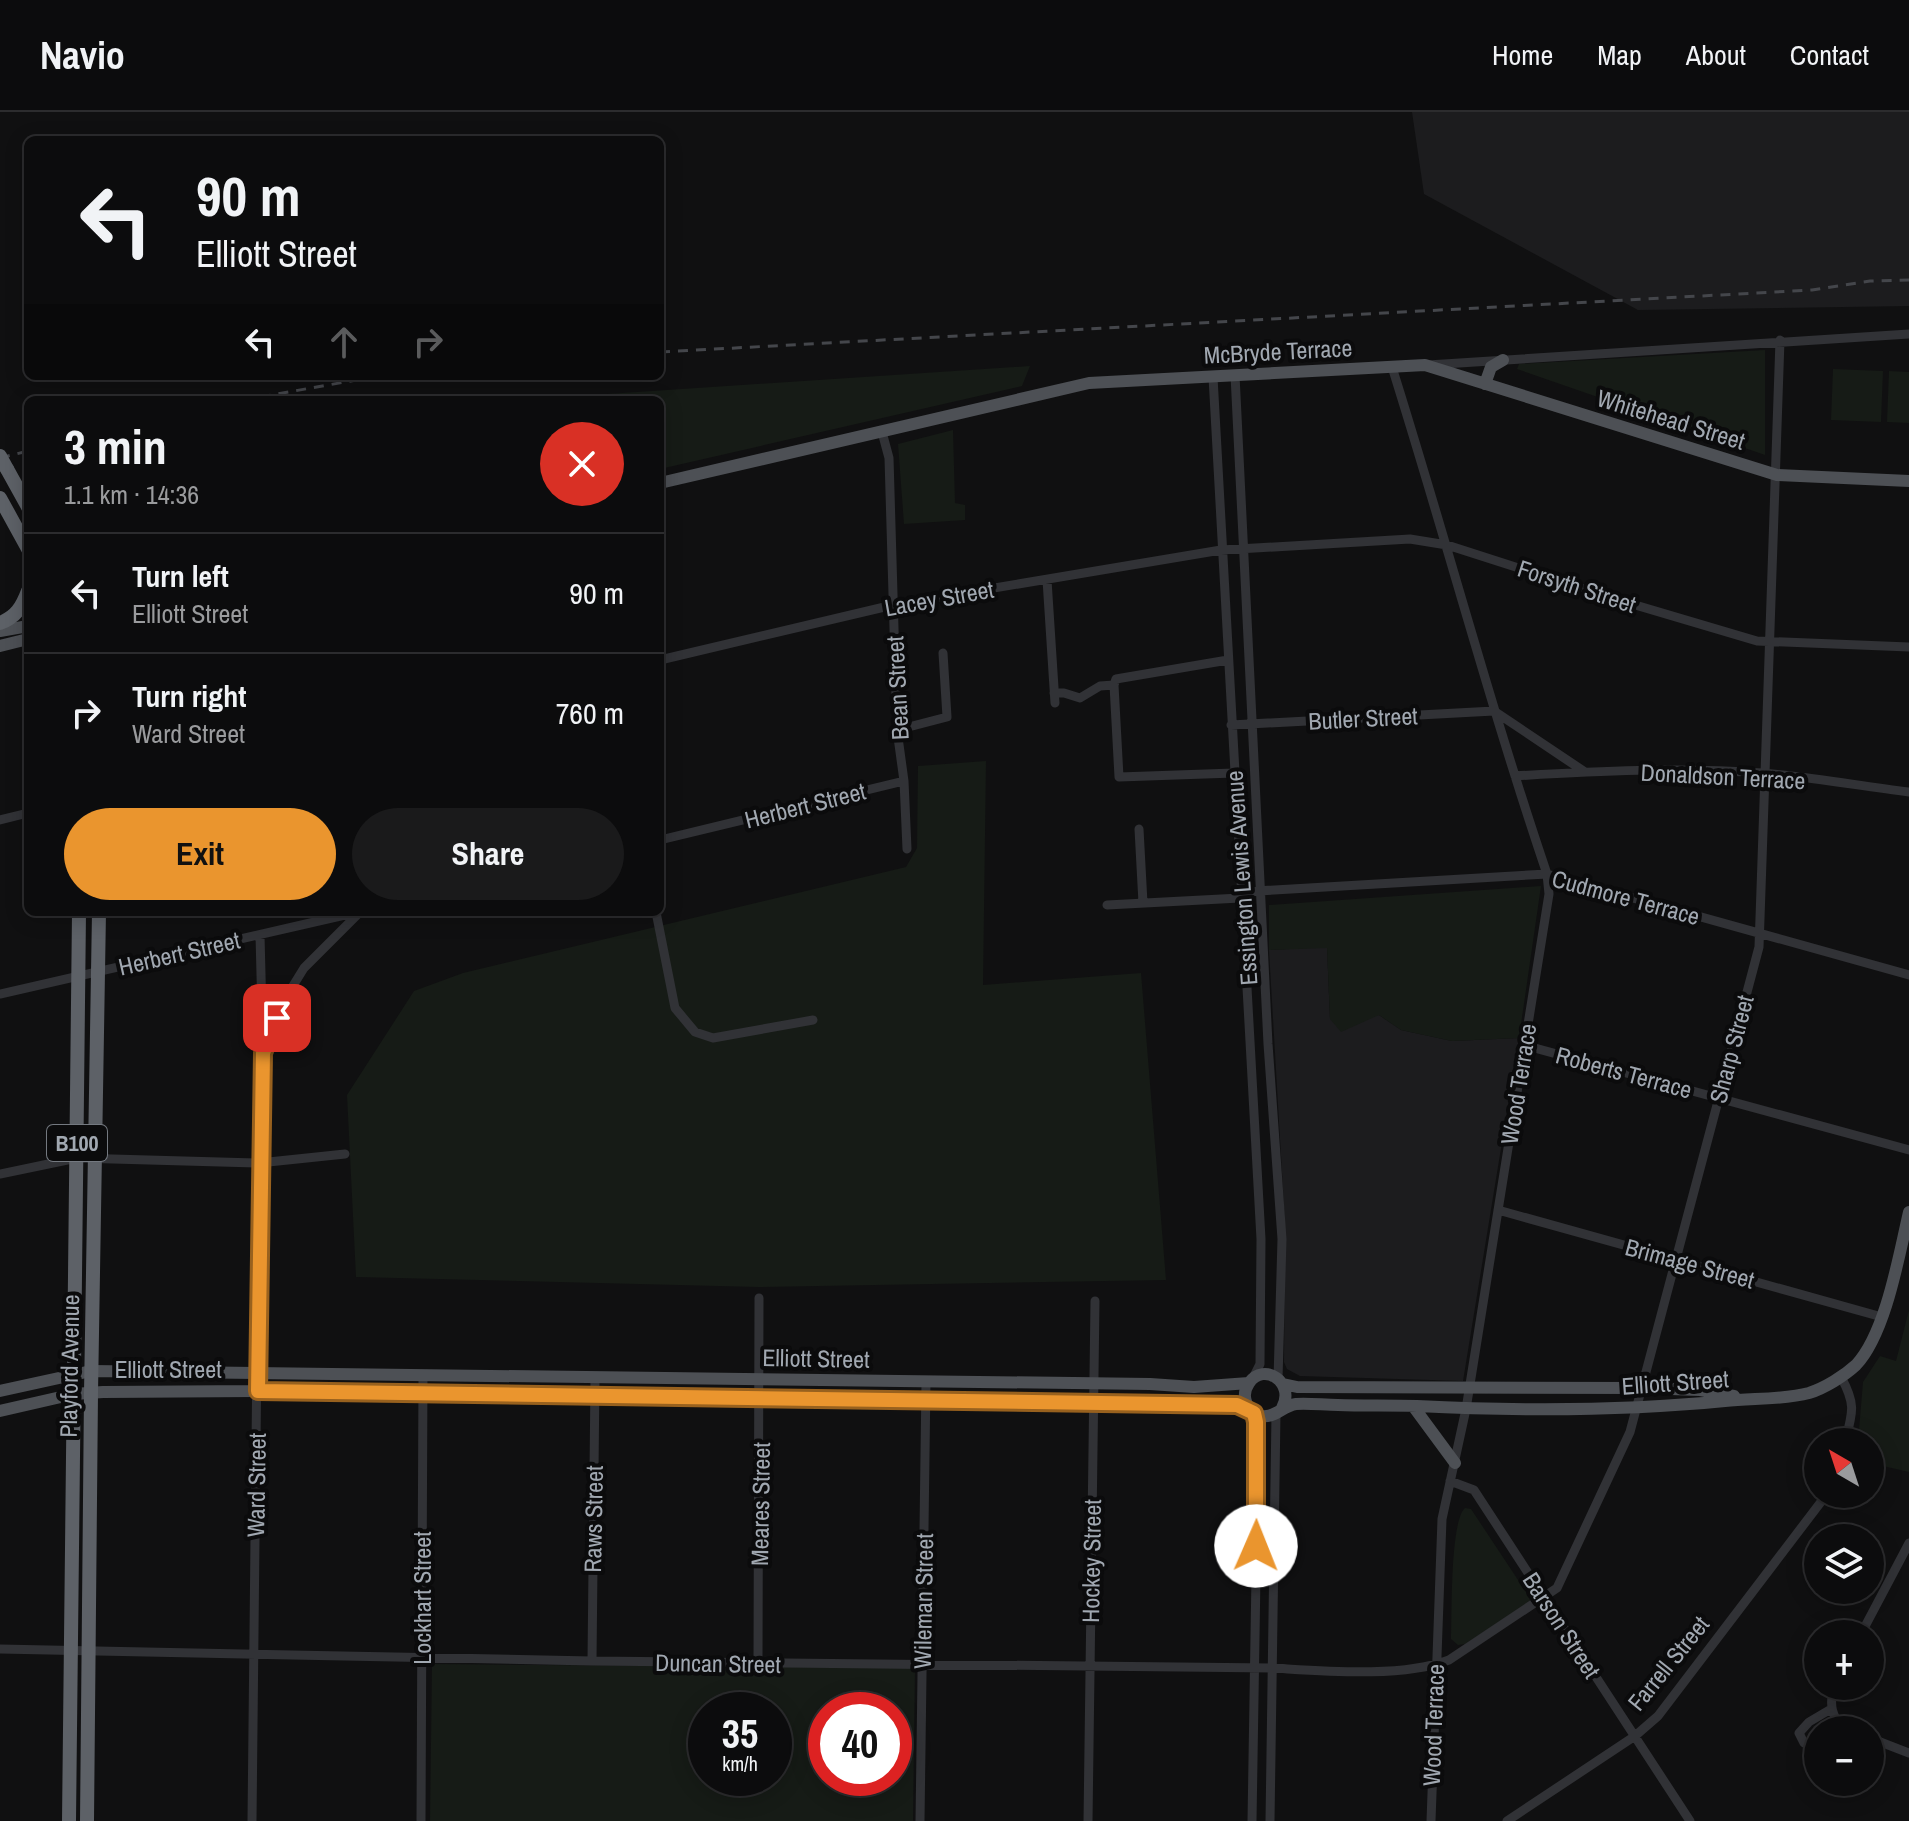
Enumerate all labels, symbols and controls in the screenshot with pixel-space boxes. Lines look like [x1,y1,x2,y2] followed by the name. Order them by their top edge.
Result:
[40,30,125,81] text: Navio
[1492,36,1553,74] text: Home
[1597,36,1642,74] text: Map
[1686,36,1746,74] text: About
[1790,36,1869,74] text: Contact
[196,158,301,233] text: 90 m
[64,168,168,272] icon: left
[196,230,357,278] text: Elliott Street
[238,320,282,364] icon: left
[322,320,366,364] icon: ahead
[406,320,450,364] icon: right
[1203,331,1353,371] street label: McBryde Terrace
[1593,381,1749,457] street label: Whitehead Street
[64,414,167,479] text: 3 min
[540,422,624,506] button: close
[64,477,199,512] text: 1.1 km · 14:36
[1514,552,1641,620] street label: Forsyth Street
[132,556,229,596] text: Turn left
[64,571,108,615] icon: left
[569,573,624,613] text: 90 m
[882,573,997,623] street label: Lacey Street
[132,596,248,631] text: Elliott Street
[878,635,916,741] street label: Bean Street
[132,676,246,716] text: Turn right
[64,691,108,735] icon: right
[556,693,624,733] text: 760 m
[1308,699,1419,737] street label: Butler Street
[132,716,245,751] text: Ward Street
[1640,756,1806,796] street label: Donaldson Terrace
[1218,770,1264,986] street label: Essington Lewis Avenue
[741,774,869,835] street label: Herbert Street
[64,808,336,900] button: Exit
[352,808,624,900] button: Share
[1549,862,1703,932] street label: Cudmore Terrace
[115,923,243,982] street label: Herbert Street
[243,984,311,1052] pin
[1701,991,1761,1107] street label: Sharp Street
[255,996,299,1040] icon: arrive
[1493,1021,1543,1147] street label: Wood Terrace
[1552,1038,1696,1106] street label: Roberts Terrace
[47,1125,107,1161] road number: B100
[1622,1230,1759,1296] street label: Brimage Street
[52,1294,86,1438] street label: Playford Avenue
[762,1341,870,1375] street label: Elliott Street
[114,1353,222,1385] street label: Elliott Street
[1620,1362,1730,1402] street label: Elliott Street
[1804,1428,1884,1508] north arrow
[1804,1428,1884,1796] map controls
[239,1432,273,1537] street label: Ward Street
[743,1441,777,1566] street label: Meares Street
[576,1465,610,1573] street label: Raws Street
[1074,1498,1108,1623] street label: Hockey Street
[1214,1504,1298,1588] position arrow
[1804,1524,1884,1604] button: layers
[406,1531,438,1665] street label: Lockhart Street
[906,1532,940,1669] street label: Wileman Street
[1516,1566,1608,1685] street label: Barson Street
[1620,1609,1716,1717] street label: Farrell Street
[1804,1620,1884,1700] button: +
[655,1646,782,1680] street label: Duncan Street
[1415,1664,1451,1786] street label: Wood Terrace
[808,1692,912,1796] speed limit sign: 40
[722,1707,758,1760] text: 35
[1804,1716,1884,1796] button: −
[722,1750,758,1777] text: km/h

